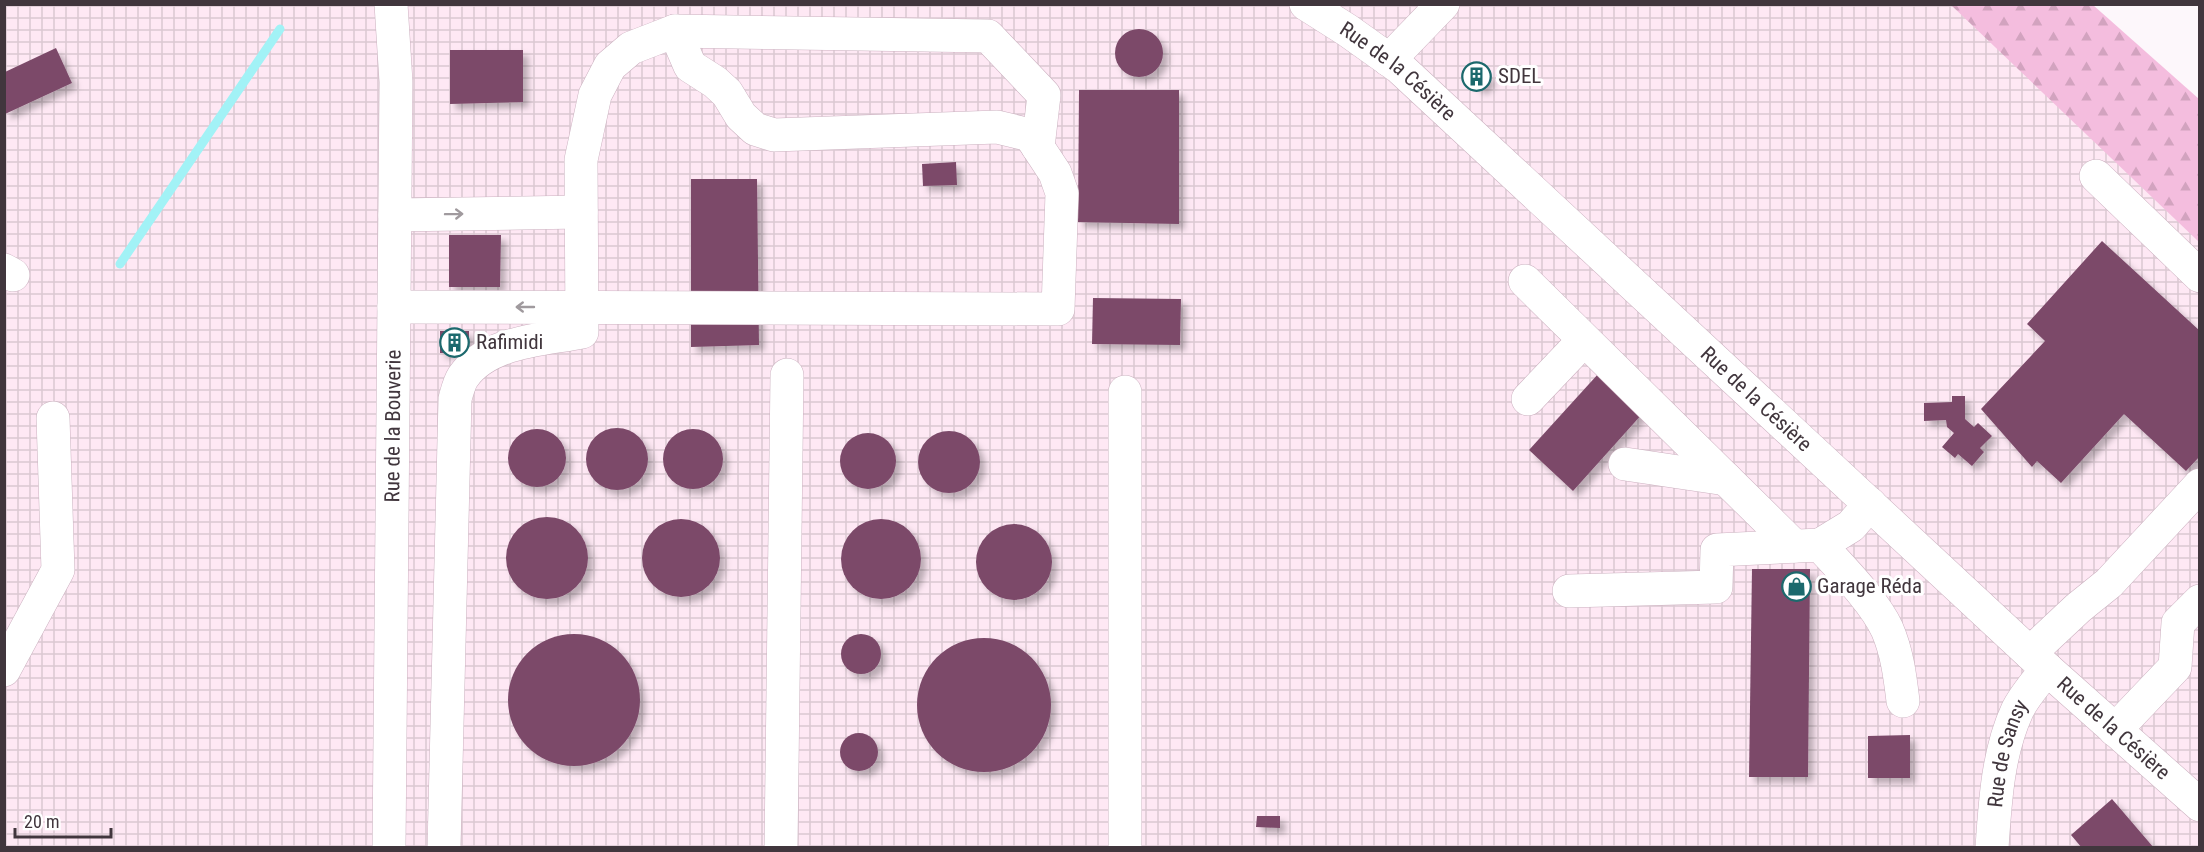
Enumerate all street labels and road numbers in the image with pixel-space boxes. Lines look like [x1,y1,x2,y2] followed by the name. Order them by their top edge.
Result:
[1336,17,1461,126] street label: Rue de la Césière
[1696,341,1817,456] street label: Rue de la Césière
[380,349,406,502] street label: Rue de la Bouverie
[2052,672,2175,785] street label: Rue de la Césière
[1983,695,2033,809] street label: Rue de Sansy

